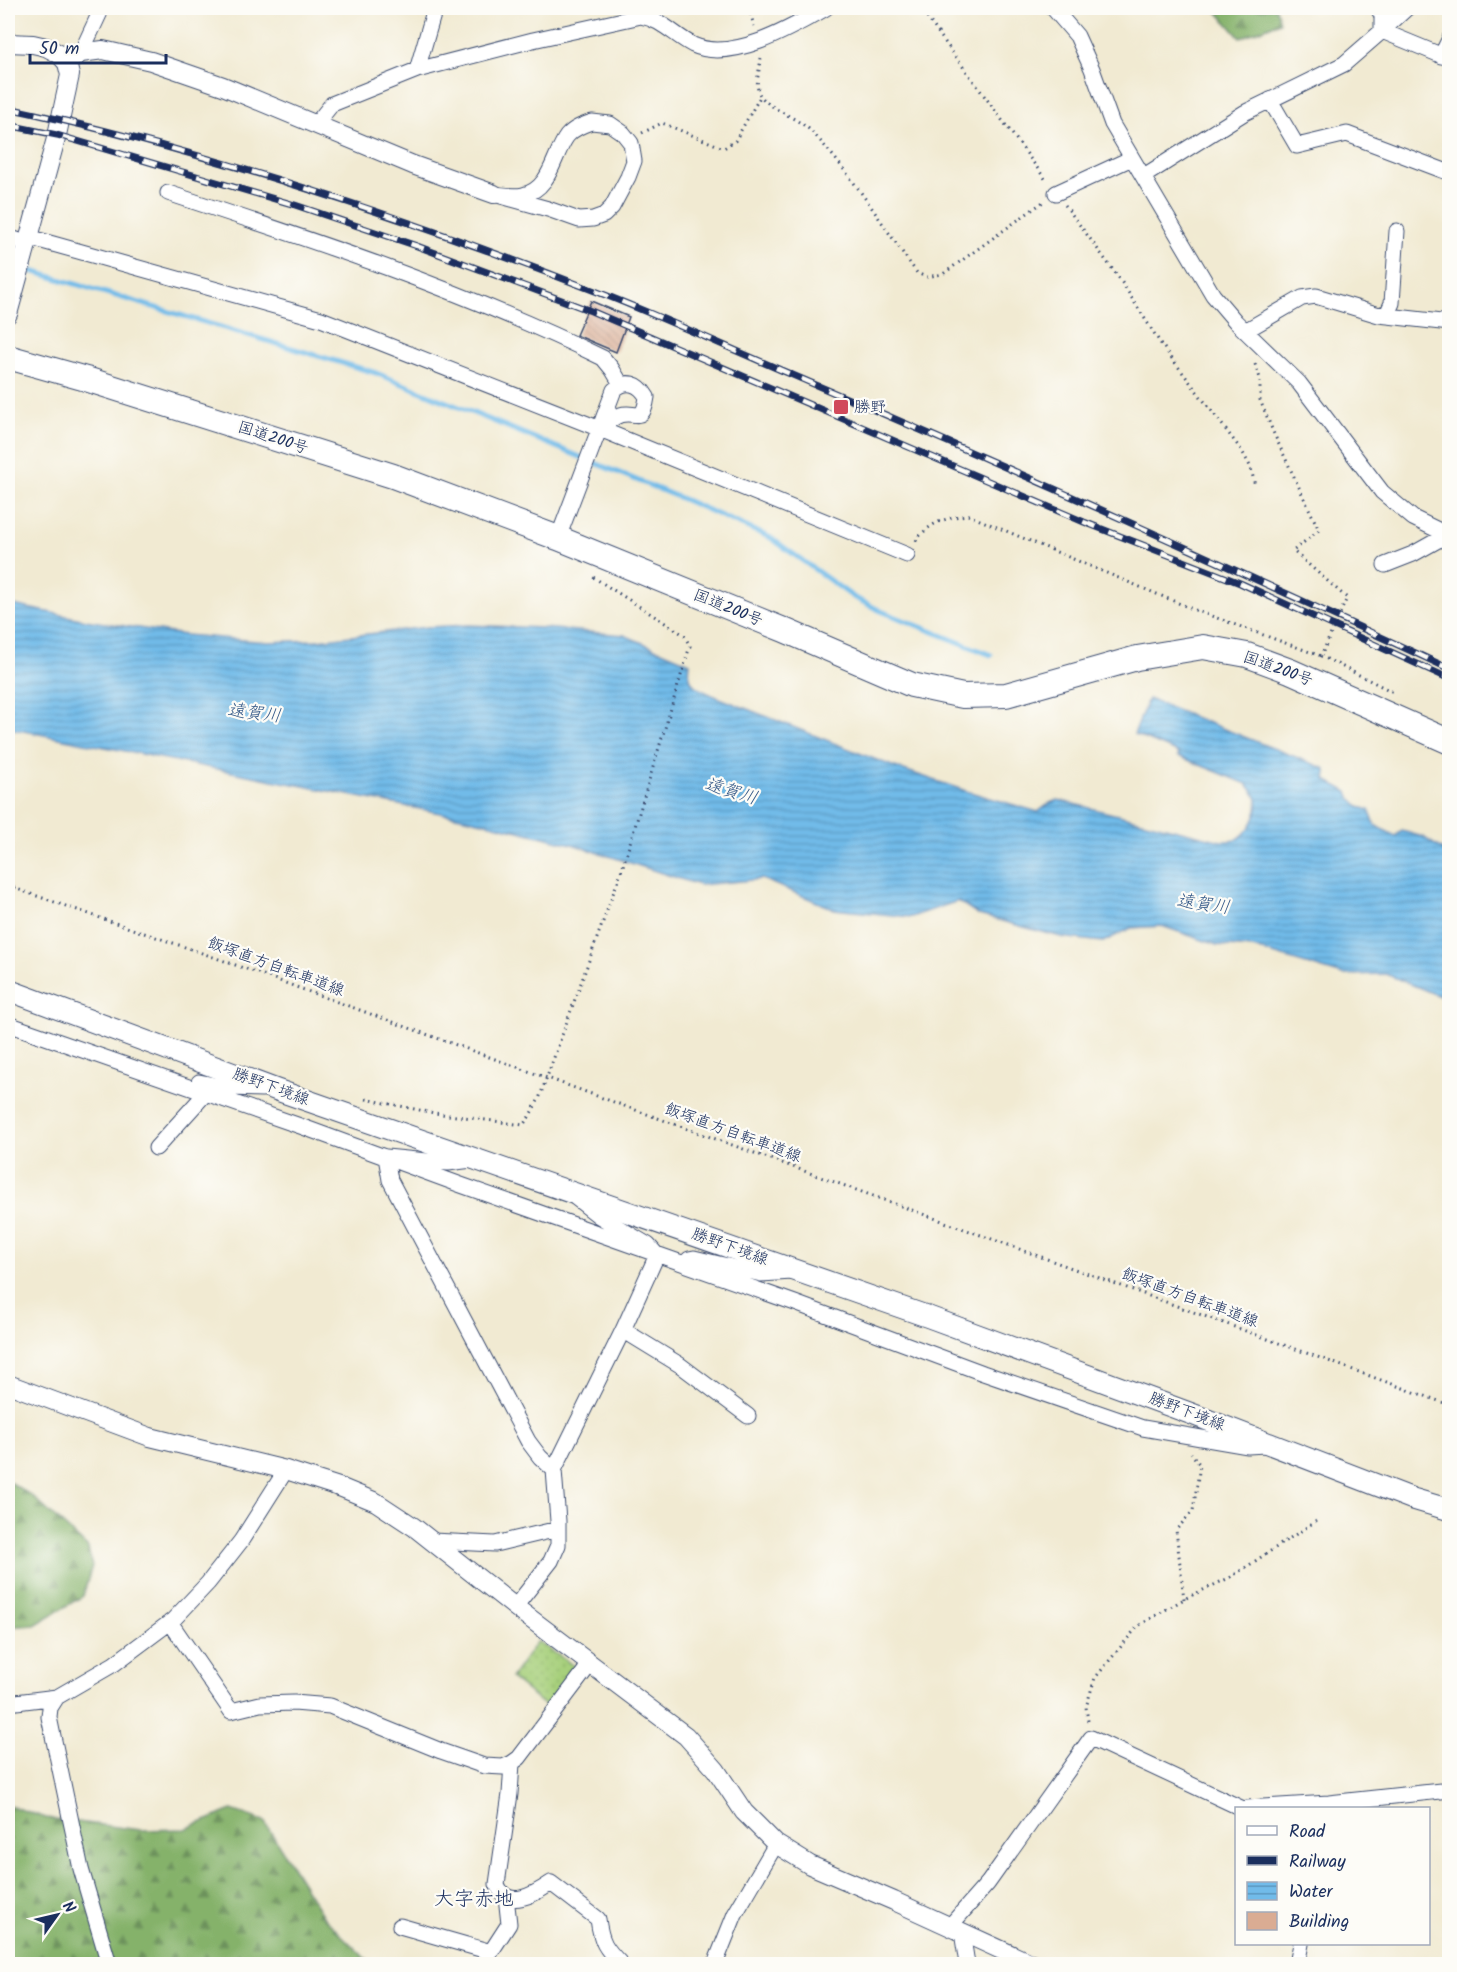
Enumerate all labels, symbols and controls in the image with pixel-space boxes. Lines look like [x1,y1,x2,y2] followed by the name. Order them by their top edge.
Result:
[30,27,166,65] scale bar
[39,35,79,64] text: 50 m
[854,395,886,420] place label: 勝野
[832,398,850,416] marker: 勝野
[234,415,312,461] street label: 国道200号
[689,583,767,633] street label: 国道200号
[1239,645,1317,693] street label: 国道200号
[225,696,283,732] water label: 遠賀川
[701,770,761,814] water label: 遠賀川
[1174,887,1232,923] water label: 遠賀川
[204,931,348,1003] street label: 飯塚直方自転車道線
[229,1062,313,1112] street label: 勝野下境線
[661,1097,805,1169] street label: 飯塚直方自転車道線
[688,1222,772,1272] street label: 勝野下境線
[1118,1262,1262,1334] street label: 飯塚直方自転車道線
[1145,1386,1229,1438] street label: 勝野下境線
[1235,1807,1430,1945] legend
[1289,1818,1326,1847] text: Road
[1289,1848,1346,1877] text: Railway
[1289,1878,1334,1907] text: Water
[434,1884,514,1916] district label: 大字赤地
[27,1885,87,1945] north arrow
[55,1896,81,1919] text: N
[1289,1908,1349,1937] text: Building

